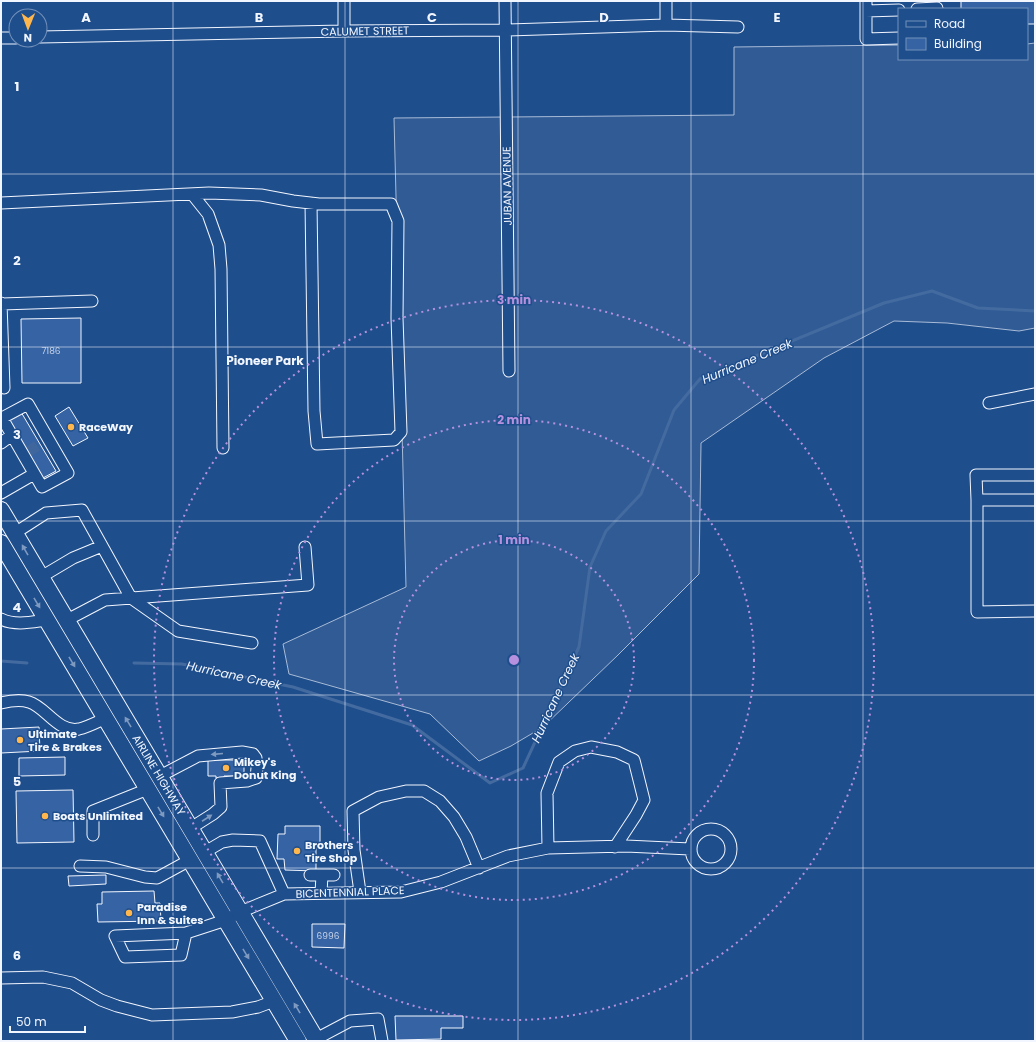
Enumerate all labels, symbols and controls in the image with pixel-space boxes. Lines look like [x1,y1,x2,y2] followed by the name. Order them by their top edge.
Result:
[8,8,48,48] north arrow
[81,8,91,27] text: A
[255,8,264,27] text: B
[427,8,437,27] text: C
[599,8,609,27] text: D
[773,8,781,27] text: E
[898,8,1028,60] legend
[934,15,965,32] text: Road
[321,22,409,40] street label: CALUMET STREET
[24,30,32,46] text: N
[934,35,982,52] text: Building
[15,77,19,96] text: 1
[498,146,516,226] street label: JUBAN AVENUE
[13,251,21,270] text: 2
[497,291,531,308] text: 3 min
[699,334,796,388] water label: Hurricane Creek
[41,345,61,357] house number: 7186
[226,352,304,369] district label: Pioneer Park
[497,411,531,428] text: 2 min
[79,419,133,435] place label: RaceWay
[66,422,76,432] marker: RaceWay
[13,425,21,444] text: 3
[498,531,530,548] text: 1 min
[22,544,29,556] one-way arrow
[33,597,40,609] one-way arrow
[13,598,22,617] text: 4
[527,650,583,745] water label: Hurricane Creek
[507,653,521,667] centre of rings
[68,657,76,667] one-way arrow
[185,657,284,694] water label: Hurricane Creek
[124,716,131,728] one-way arrow
[28,726,102,755] place label: Ultimate Tire & Brakes
[129,732,190,819] street label: AIRLINE HIGHWAY
[15,735,25,745] marker: Ultimate Tire & Brakes
[211,751,223,757] one-way arrow
[234,754,296,783] place label: Mikey's Donut King
[221,763,231,773] marker: Mikey's Donut King
[13,772,21,791] text: 5
[158,806,165,818] one-way arrow
[53,808,143,824] place label: Boats Unlimited
[40,811,50,821] marker: Boats Unlimited
[201,815,212,822] one-way arrow
[305,837,358,866] place label: Brothers Tire Shop
[292,846,302,856] marker: Brothers Tire Shop
[217,872,224,884] one-way arrow
[295,882,405,902] street label: BICENTENNIAL PLACE
[137,899,203,928] place label: Paradise Inn & Suites
[124,908,134,918] marker: Paradise Inn & Suites
[317,930,340,942] house number: 6996
[13,946,21,965] text: 6
[242,948,249,960] one-way arrow
[294,1002,301,1014] one-way arrow
[10,1008,85,1034] scale bar
[16,1013,47,1030] text: 50 m

